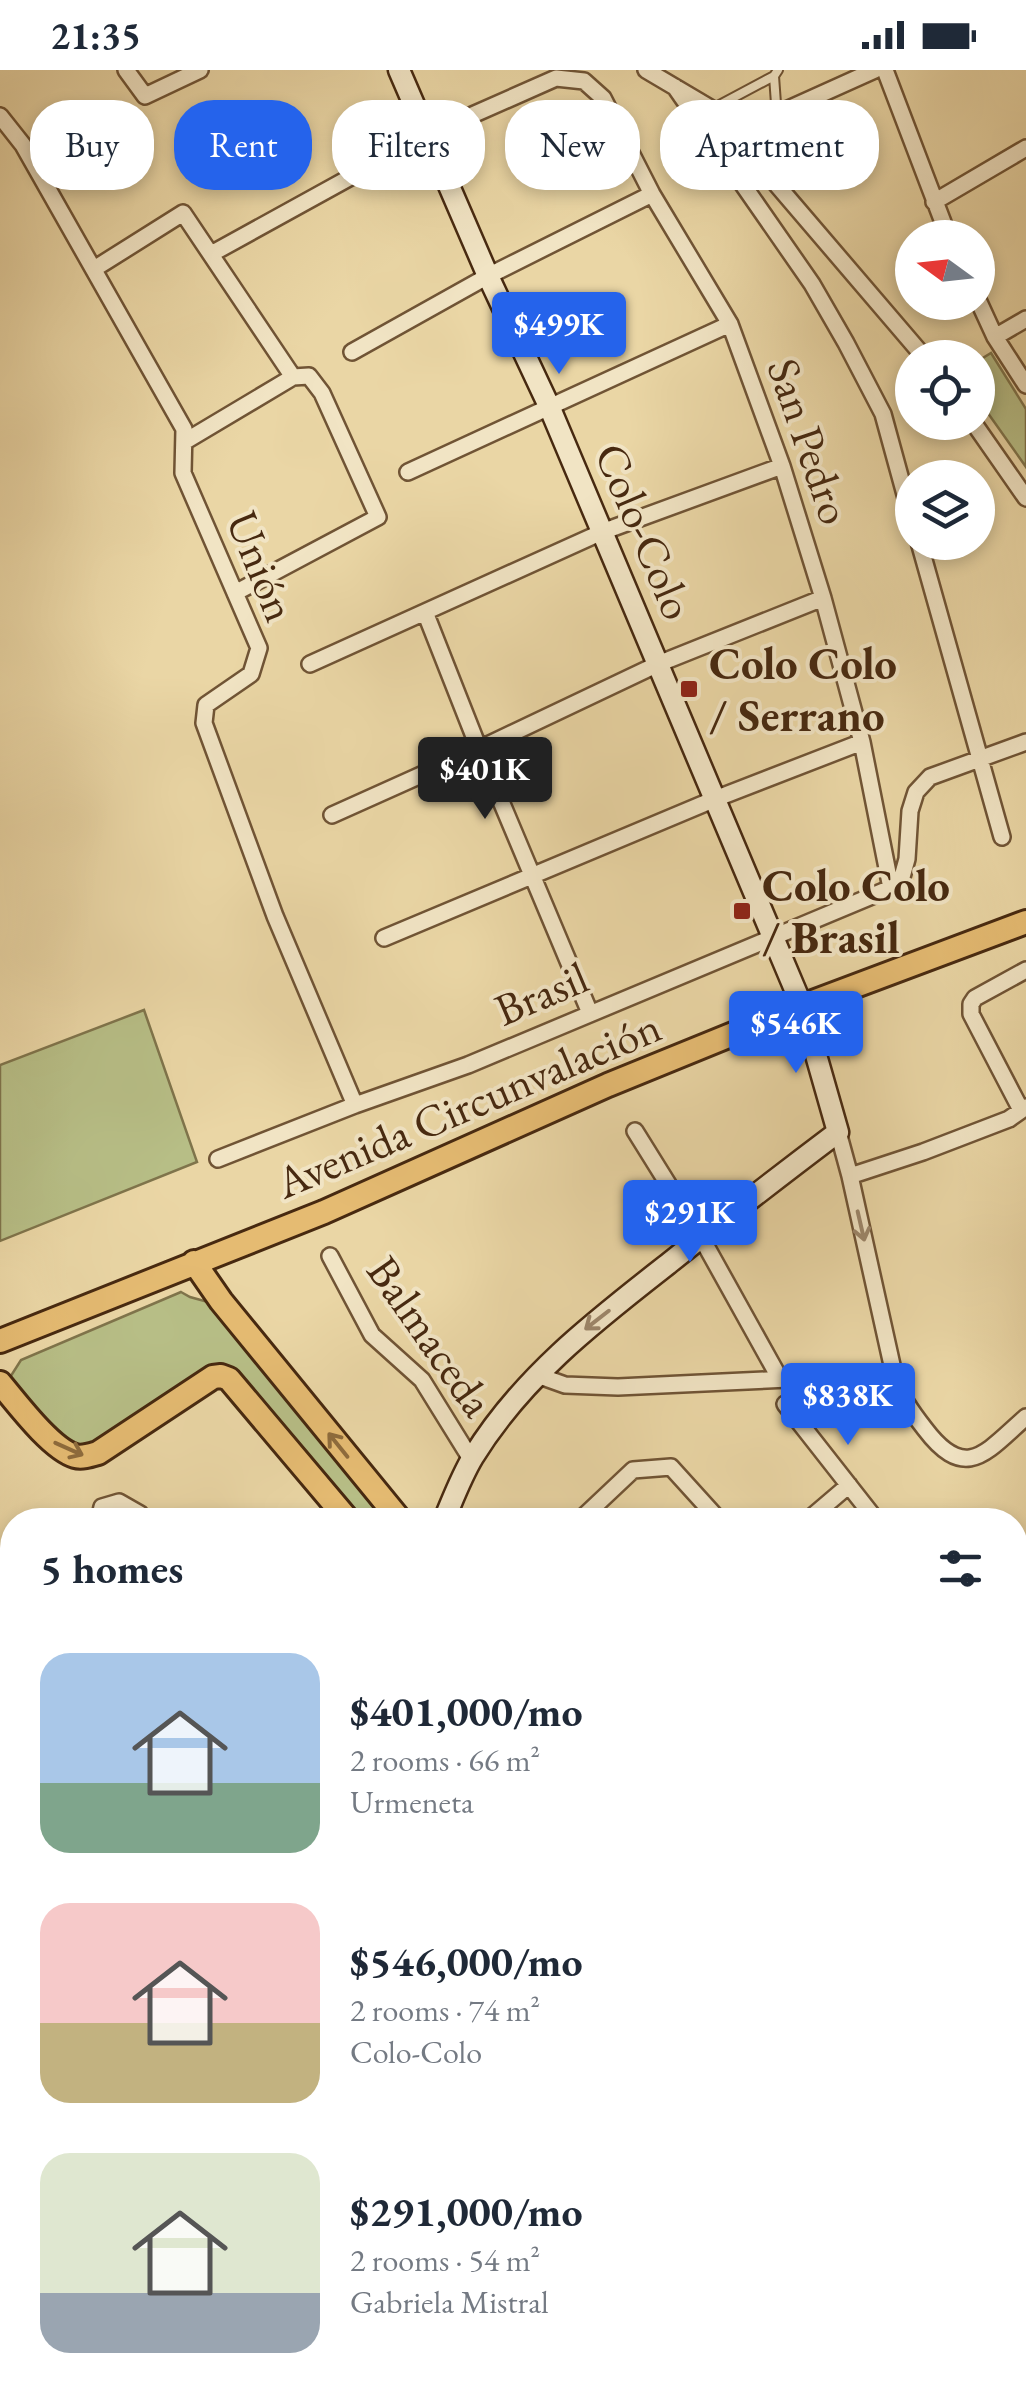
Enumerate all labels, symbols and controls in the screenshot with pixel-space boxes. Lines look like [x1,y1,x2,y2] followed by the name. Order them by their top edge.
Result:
[50,11,141,60] text: 21:35
[30,100,154,190] chip: Buy
[174,100,312,190] chip: Rent
[332,100,485,190] chip: Filters
[505,100,640,190] chip: New
[660,100,879,190] chip: Apartment
[895,220,995,320] north arrow
[895,220,995,560] map controls
[489,292,629,377] pin: $499K
[514,303,604,345] text: $499K
[895,340,995,440] button: locate
[755,351,865,531] street label: San Pedro
[582,434,708,628] street label: Colo-Colo
[895,460,995,560] button: layers
[214,502,310,630] street label: Unión
[709,634,897,744] place label: Colo Colo / Serrano
[678,678,700,700] marker: Colo Colo / Serrano
[415,737,555,822] pin: $401K
[440,748,530,790] text: $401K
[762,856,950,966] place label: Colo Colo / Brasil
[731,900,753,922] marker: Colo Colo / Brasil
[486,948,596,1038] street label: Brasil
[726,991,866,1076] pin: $546K
[266,997,669,1212] street label: Avenida Circunvalación
[751,1002,841,1044] text: $546K
[620,1180,760,1265] pin: $291K
[645,1191,735,1233] text: $291K
[853,1209,871,1241] one-way arrow
[355,1244,507,1428] street label: Balmaceda
[584,1308,610,1330] one-way arrow
[778,1363,918,1448] pin: $838K
[803,1374,893,1416] text: $838K
[328,1432,350,1458] one-way arrow
[53,1441,83,1459] one-way arrow
[40,1541,183,1596] text: 5 homes
[933,1541,988,1596] icon: filters
[350,1684,583,1739] text: $401,000/mo
[120,1693,240,1813] icon: home
[350,1739,540,1781] text: 2 rooms · 66 m²
[350,1781,474,1823] text: Urmeneta
[350,1934,583,1989] text: $546,000/mo
[120,1943,240,2063] icon: home
[350,1989,540,2031] text: 2 rooms · 74 m²
[350,2031,482,2073] text: Colo-Colo
[350,2184,583,2239] text: $291,000/mo
[120,2193,240,2313] icon: home
[350,2239,540,2281] text: 2 rooms · 54 m²
[350,2281,549,2323] text: Gabriela Mistral

